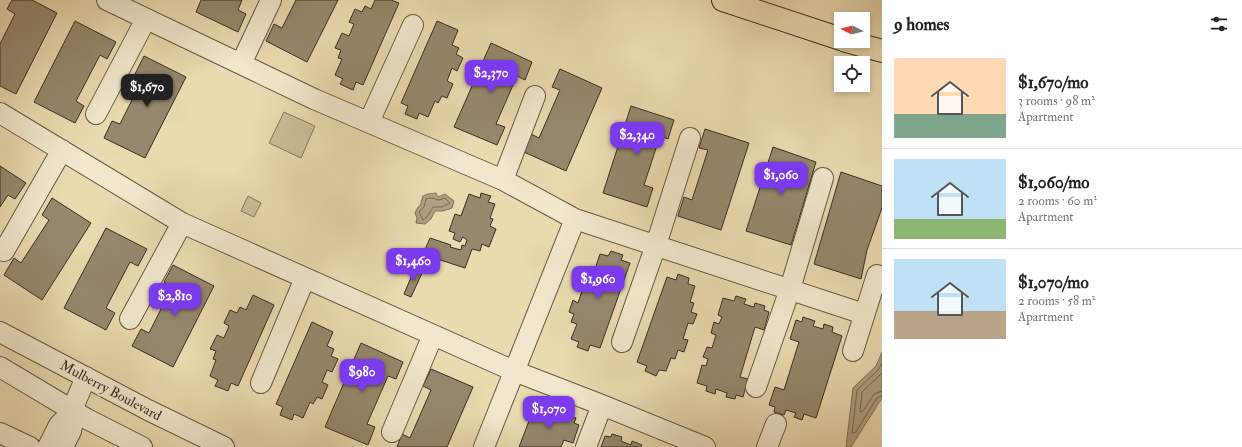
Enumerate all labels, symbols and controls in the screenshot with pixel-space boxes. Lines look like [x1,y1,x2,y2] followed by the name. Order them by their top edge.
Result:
[834,12,870,48] north arrow
[834,12,870,92] map controls
[1208,13,1230,35] icon: filters
[894,14,949,35] text: 9 homes
[834,56,870,92] button: locate
[458,60,524,94] pin: $2,370
[474,65,508,81] text: $2,370
[1018,72,1089,93] text: $1,670/mo
[114,74,180,108] pin: $1,670
[926,74,974,122] icon: home
[130,79,164,95] text: $1,670
[1018,93,1095,109] text: 3 rooms · 98 m²
[1018,109,1074,125] text: Apartment
[604,122,670,156] pin: $2,340
[619,127,655,143] text: $2,340
[748,162,814,196] pin: $1,060
[764,167,798,183] text: $1,060
[1018,172,1089,193] text: $1,060/mo
[926,175,974,223] icon: home
[1018,193,1097,209] text: 2 rooms · 60 m²
[1018,209,1074,225] text: Apartment
[380,248,446,282] pin: $1,460
[395,253,431,269] text: $1,460
[565,266,631,300] pin: $1,960
[581,271,615,287] text: $1,960
[1018,272,1089,293] text: $1,070/mo
[926,275,974,323] icon: home
[142,283,208,317] pin: $2,810
[158,288,192,304] text: $2,810
[1018,293,1096,309] text: 2 rooms · 58 m²
[1018,309,1074,325] text: Apartment
[57,356,165,425] street label: Mulberry Boulevard
[338,359,386,393] pin: $980
[349,364,375,380] text: $980
[516,396,582,430] pin: $1,070
[532,401,566,417] text: $1,070

